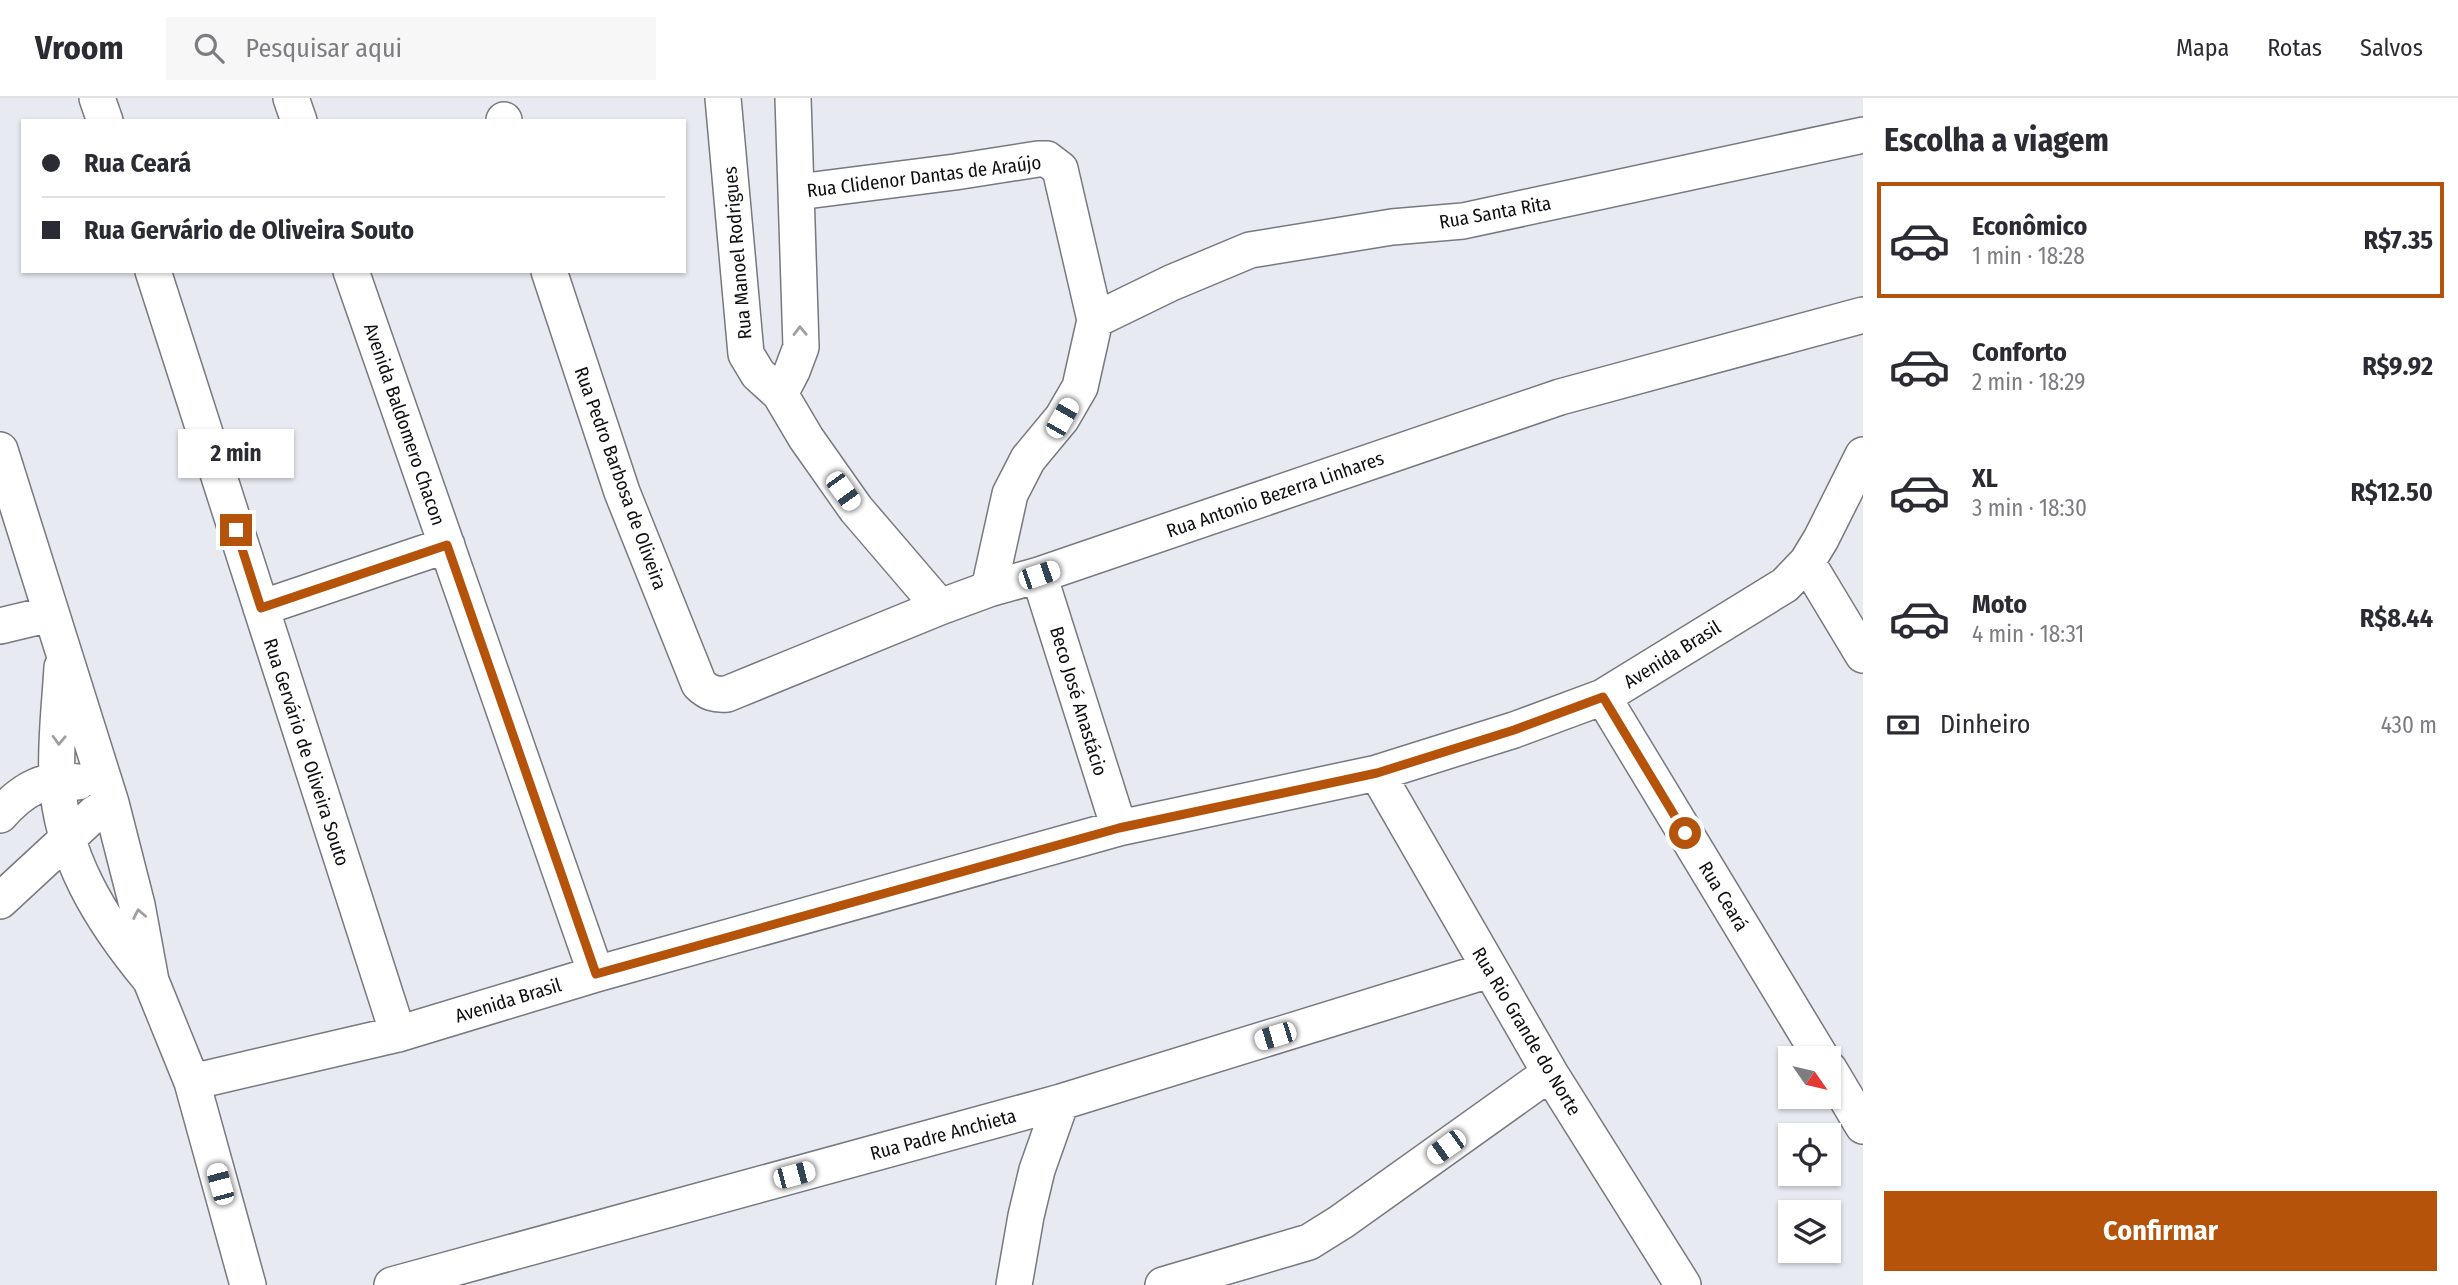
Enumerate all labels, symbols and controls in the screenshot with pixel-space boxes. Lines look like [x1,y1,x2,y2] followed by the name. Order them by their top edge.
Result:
[166,17,656,80] search box
[35,28,124,68] text: Vroom
[190,29,228,67] icon: search
[246,33,402,64] text: Pesquisar aqui
[2176,34,2229,62] text: Mapa
[2267,34,2322,62] text: Rotas
[2360,34,2423,62] text: Salvos
[1884,121,2109,159] text: Escolha a viagem
[84,148,191,179] text: Rua Ceará
[805,151,1043,202] street label: Rua Clidenor Dantas de Araújo
[718,165,757,340] street label: Rua Manoel Rodrigues
[1437,191,1553,234] street label: Rua Santa Rita
[1888,209,1951,272] icon: car
[1972,211,2087,242] text: Econômico
[84,215,414,246] text: Rua Gervário de Oliveira Souto
[2364,225,2433,256] text: R$7.35
[1972,242,2085,270] text: 1 min · 18:28
[359,320,450,528] street label: Avenida Baldomero Chacon
[793,325,808,336] one-way arrow
[1888,335,1951,398] icon: car
[1972,337,2067,368] text: Conforto
[2362,351,2433,382] text: R$9.92
[569,364,672,593] street label: Rua Pedro Barbosa de Oliveira
[1972,368,2085,396] text: 2 min · 18:29
[1043,395,1082,441] car
[178,428,294,478] callout: 2 min
[211,439,262,467] text: 2 min
[1164,446,1387,543] street label: Rua Antonio Bezerra Linhares
[1888,461,1951,524] icon: car
[1972,463,1998,494] text: XL
[823,468,864,514] car
[2350,477,2433,508] text: R$12.50
[1972,494,2087,522] text: 3 min · 18:30
[220,514,252,546] route end
[1016,558,1063,592] car
[1888,587,1951,650] icon: car
[1972,589,2027,620] text: Moto
[2360,603,2433,634] text: R$8.44
[1620,616,1725,693] street label: Avenida Brasil
[1972,620,2084,648] text: 4 min · 18:31
[1045,624,1112,779] street label: Beco José Anastácio
[259,636,354,869] street label: Rua Gervário de Oliveira Souto
[1884,706,1922,744] icon: cash
[1940,709,2030,740] text: Dinheiro
[2381,711,2437,739] text: 430 m
[51,735,66,746] one-way arrow
[1669,817,1701,849] route start
[1694,857,1753,935] street label: Rua Ceará
[132,908,147,920] one-way arrow
[1467,943,1586,1120] street label: Rua Rio Grande do Norte
[452,973,564,1028] street label: Avenida Brasil
[1252,1020,1299,1052] car
[1778,1046,1841,1110] north arrow
[1778,1046,1841,1263] map controls
[868,1104,1019,1165] street label: Rua Padre Anchieta
[1778,1123,1841,1186] button: locate
[1423,1126,1470,1168] car
[771,1159,818,1191] car
[205,1161,236,1207] car
[1884,1191,2437,1271] button: Confirmar
[1778,1200,1841,1263] button: layers

